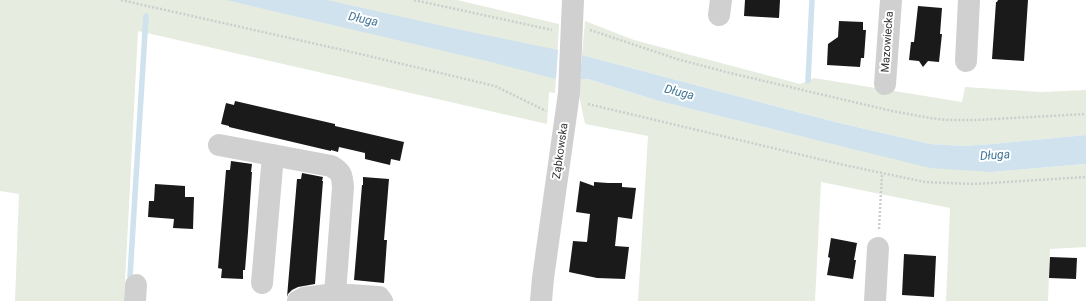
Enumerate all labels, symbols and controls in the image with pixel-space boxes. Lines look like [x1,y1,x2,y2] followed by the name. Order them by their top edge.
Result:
[347,10,379,30] water label: Długa
[879,11,897,73] street label: Mazowiecka
[663,82,695,104] water label: Długa
[551,122,571,180] street label: Ząbkowska
[979,148,1011,164] water label: Długa

